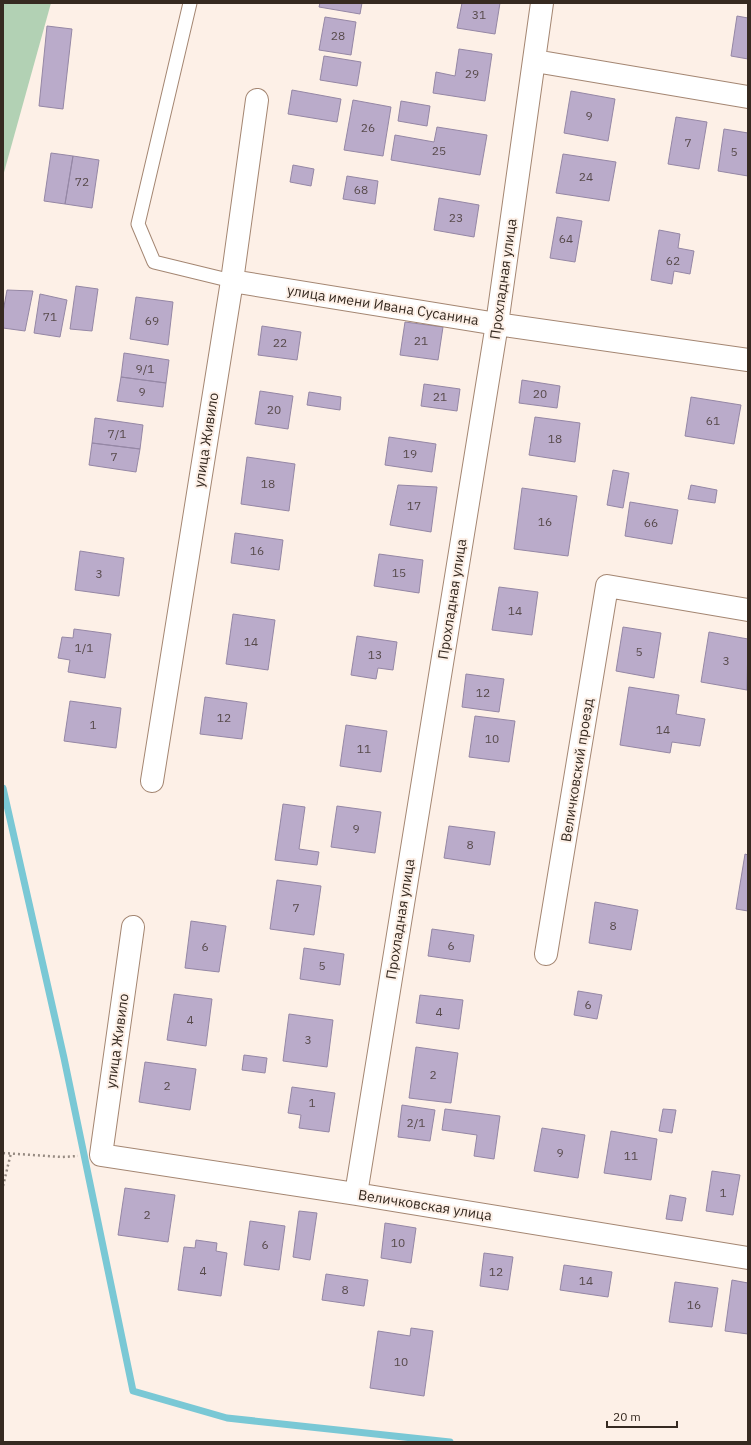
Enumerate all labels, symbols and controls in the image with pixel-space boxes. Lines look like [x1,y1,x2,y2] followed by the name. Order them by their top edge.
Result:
[472,7,486,22] house number: 31
[331,28,345,43] house number: 28
[465,66,479,81] house number: 29
[585,108,593,123] house number: 9
[361,120,375,135] house number: 26
[684,135,692,150] house number: 7
[432,143,446,158] house number: 25
[730,144,738,159] house number: 5
[579,169,593,184] house number: 24
[75,174,89,189] house number: 72
[354,182,368,197] house number: 68
[449,210,463,225] house number: 23
[486,217,520,341] street label: Прохладная улица
[559,231,573,246] house number: 64
[666,253,680,268] house number: 62
[286,281,481,329] street label: улица имени Ивана Сусанина
[43,309,57,324] house number: 71
[145,313,159,328] house number: 69
[414,333,428,348] house number: 21
[273,335,287,350] house number: 22
[136,361,155,376] house number: 9/1
[138,384,146,399] house number: 9
[533,386,547,401] house number: 20
[433,389,447,404] house number: 21
[190,391,222,489] street label: улица Живило
[267,402,281,417] house number: 20
[706,413,720,428] house number: 61
[108,426,127,441] house number: 7/1
[548,431,562,446] house number: 18
[403,446,417,461] house number: 19
[110,449,118,464] house number: 7
[261,476,275,491] house number: 18
[407,498,421,513] house number: 17
[538,514,552,529] house number: 16
[644,515,658,530] house number: 66
[434,537,471,661] street label: Прохладная улица
[250,543,264,558] house number: 16
[392,565,406,580] house number: 15
[95,566,103,581] house number: 3
[508,603,522,618] house number: 14
[244,634,258,649] house number: 14
[75,640,94,655] house number: 1/1
[635,644,643,659] house number: 5
[368,647,382,662] house number: 13
[722,653,730,668] house number: 3
[476,685,490,700] house number: 12
[557,697,597,843] street label: Величковский проезд
[217,710,231,725] house number: 12
[89,717,97,732] house number: 1
[656,722,670,737] house number: 14
[485,731,499,746] house number: 10
[357,741,371,756] house number: 11
[352,821,360,836] house number: 9
[466,837,474,852] house number: 8
[382,857,419,981] street label: Прохладная улица
[292,900,300,915] house number: 7
[609,918,617,933] house number: 8
[447,938,455,953] house number: 6
[201,939,209,954] house number: 6
[318,958,326,973] house number: 5
[101,992,133,1090] street label: улица Живило
[584,997,592,1012] house number: 6
[435,1004,443,1019] house number: 4
[186,1012,194,1027] house number: 4
[304,1032,312,1047] house number: 3
[429,1067,437,1082] house number: 2
[163,1078,171,1093] house number: 2
[308,1095,316,1110] house number: 1
[407,1115,426,1130] house number: 2/1
[556,1145,564,1160] house number: 9
[624,1148,638,1163] house number: 11
[719,1185,727,1200] house number: 1
[357,1186,494,1225] street label: Величковская улица
[143,1207,151,1222] house number: 2
[391,1235,405,1250] house number: 10
[261,1237,269,1252] house number: 6
[199,1263,207,1278] house number: 4
[489,1264,503,1279] house number: 12
[579,1273,593,1288] house number: 14
[341,1282,349,1297] house number: 8
[687,1297,701,1312] house number: 16
[394,1354,408,1369] house number: 10
[607,1403,677,1429] scale bar
[613,1409,641,1424] text: 20 m

